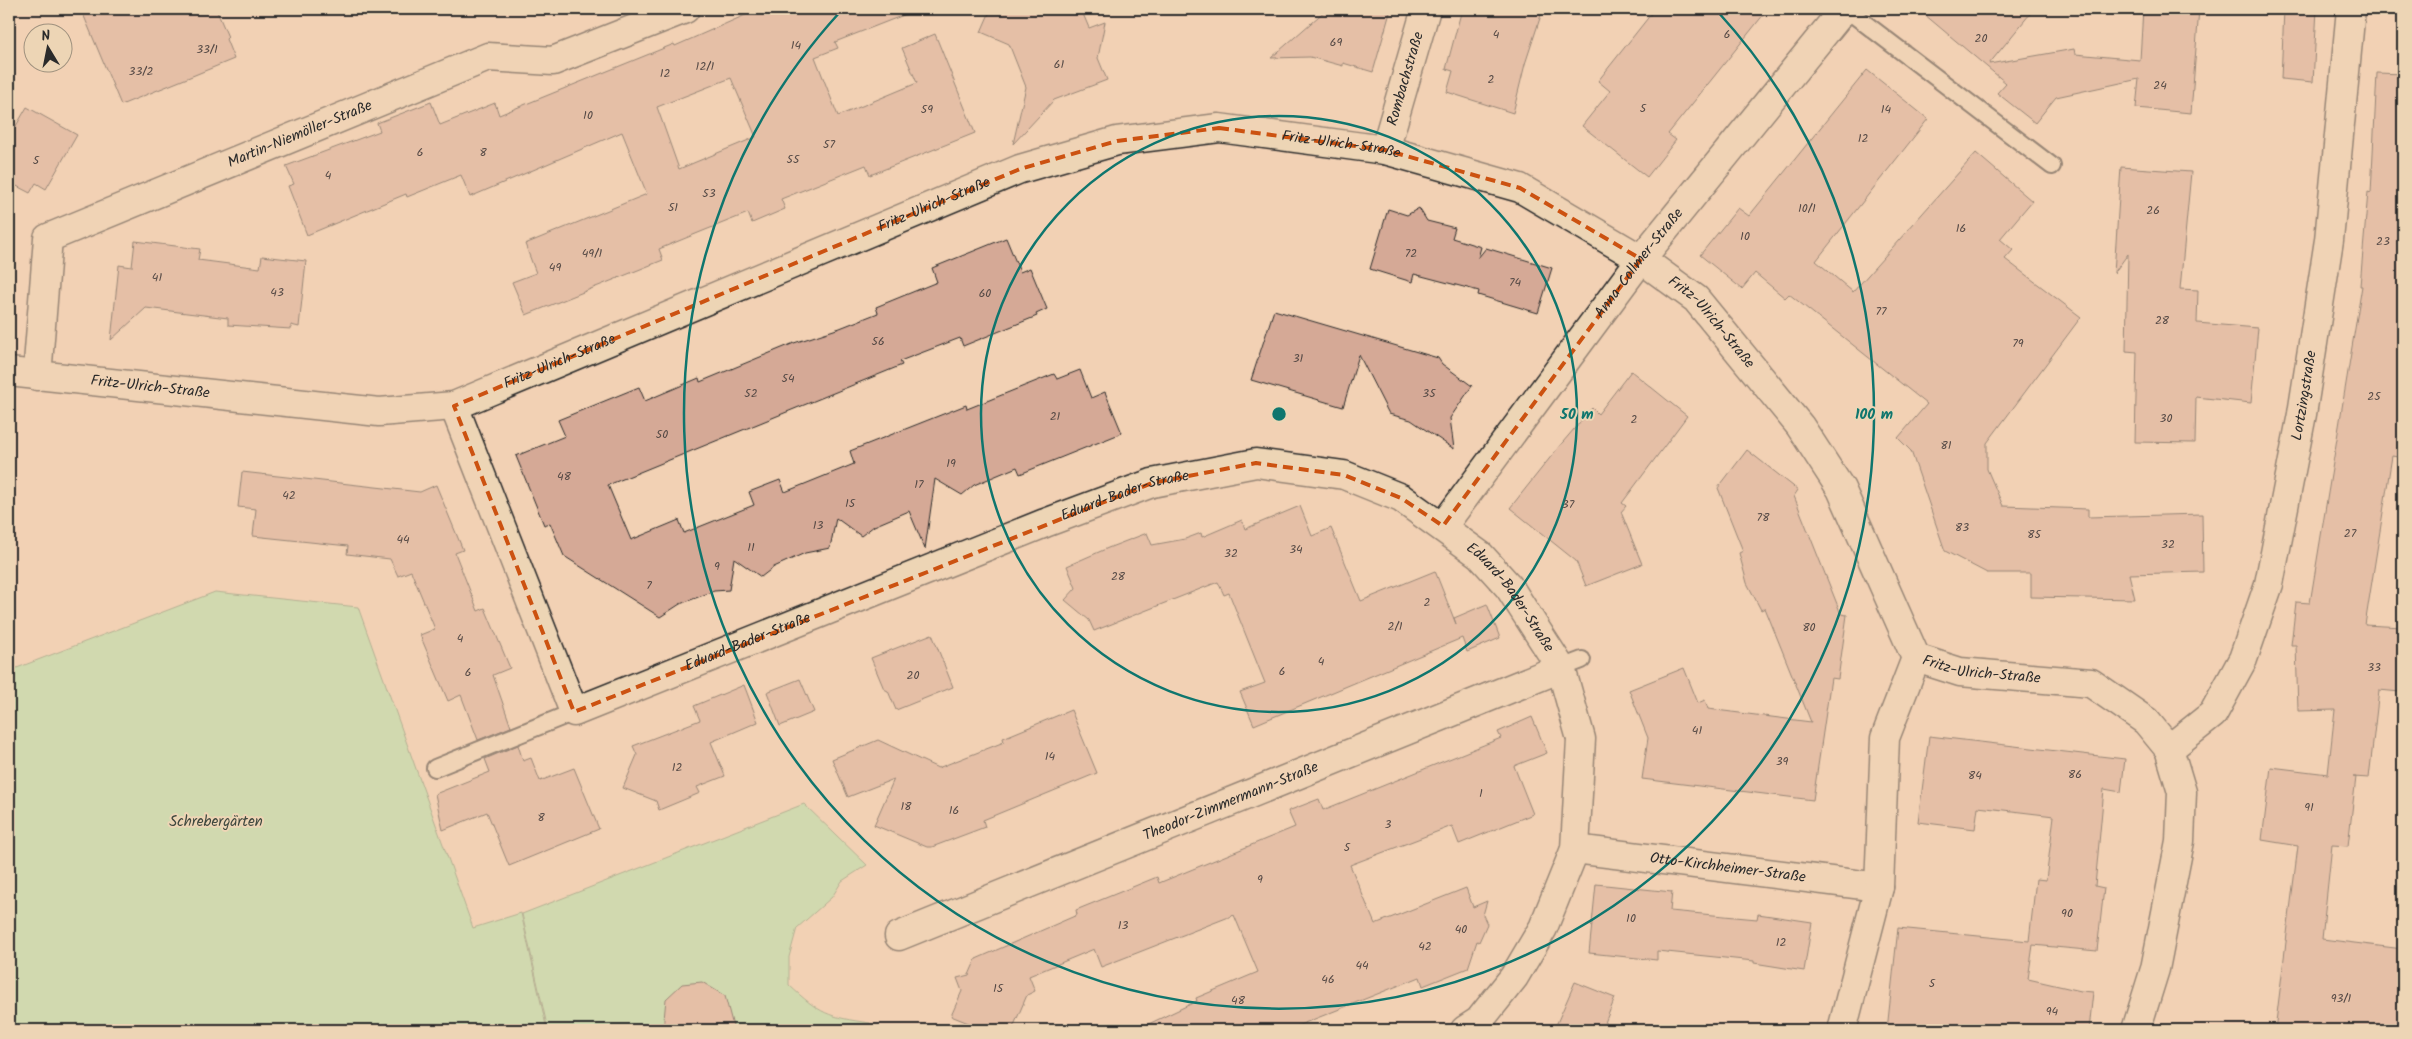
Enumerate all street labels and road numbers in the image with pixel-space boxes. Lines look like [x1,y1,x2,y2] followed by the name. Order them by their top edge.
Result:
[1381,29,1431,129] street label: Rombachstraße
[224,94,376,175] street label: Martin-Niemöller-Straße
[1280,124,1404,166] street label: Fritz-Ulrich-Straße
[874,171,994,239] street label: Fritz-Ulrich-Straße
[1589,203,1690,324] street label: Anna-Collmer-Straße
[1662,270,1761,374] street label: Fritz-Ulrich-Straße
[500,327,620,396] street label: Fritz-Ulrich-Straße
[2285,349,2324,443] street label: Lortzingstraße
[89,369,211,406] street label: Fritz-Ulrich-Straße
[1057,464,1191,528] street label: Eduard-Bader-Straße
[1461,536,1560,657] street label: Eduard-Bader-Straße
[681,606,815,678] street label: Eduard-Bader-Straße
[1919,649,2042,691] street label: Fritz-Ulrich-Straße
[1139,755,1322,848] street label: Theodor-Zimmermann-Straße
[1648,846,1807,890] street label: Otto-Kirchheimer-Straße

